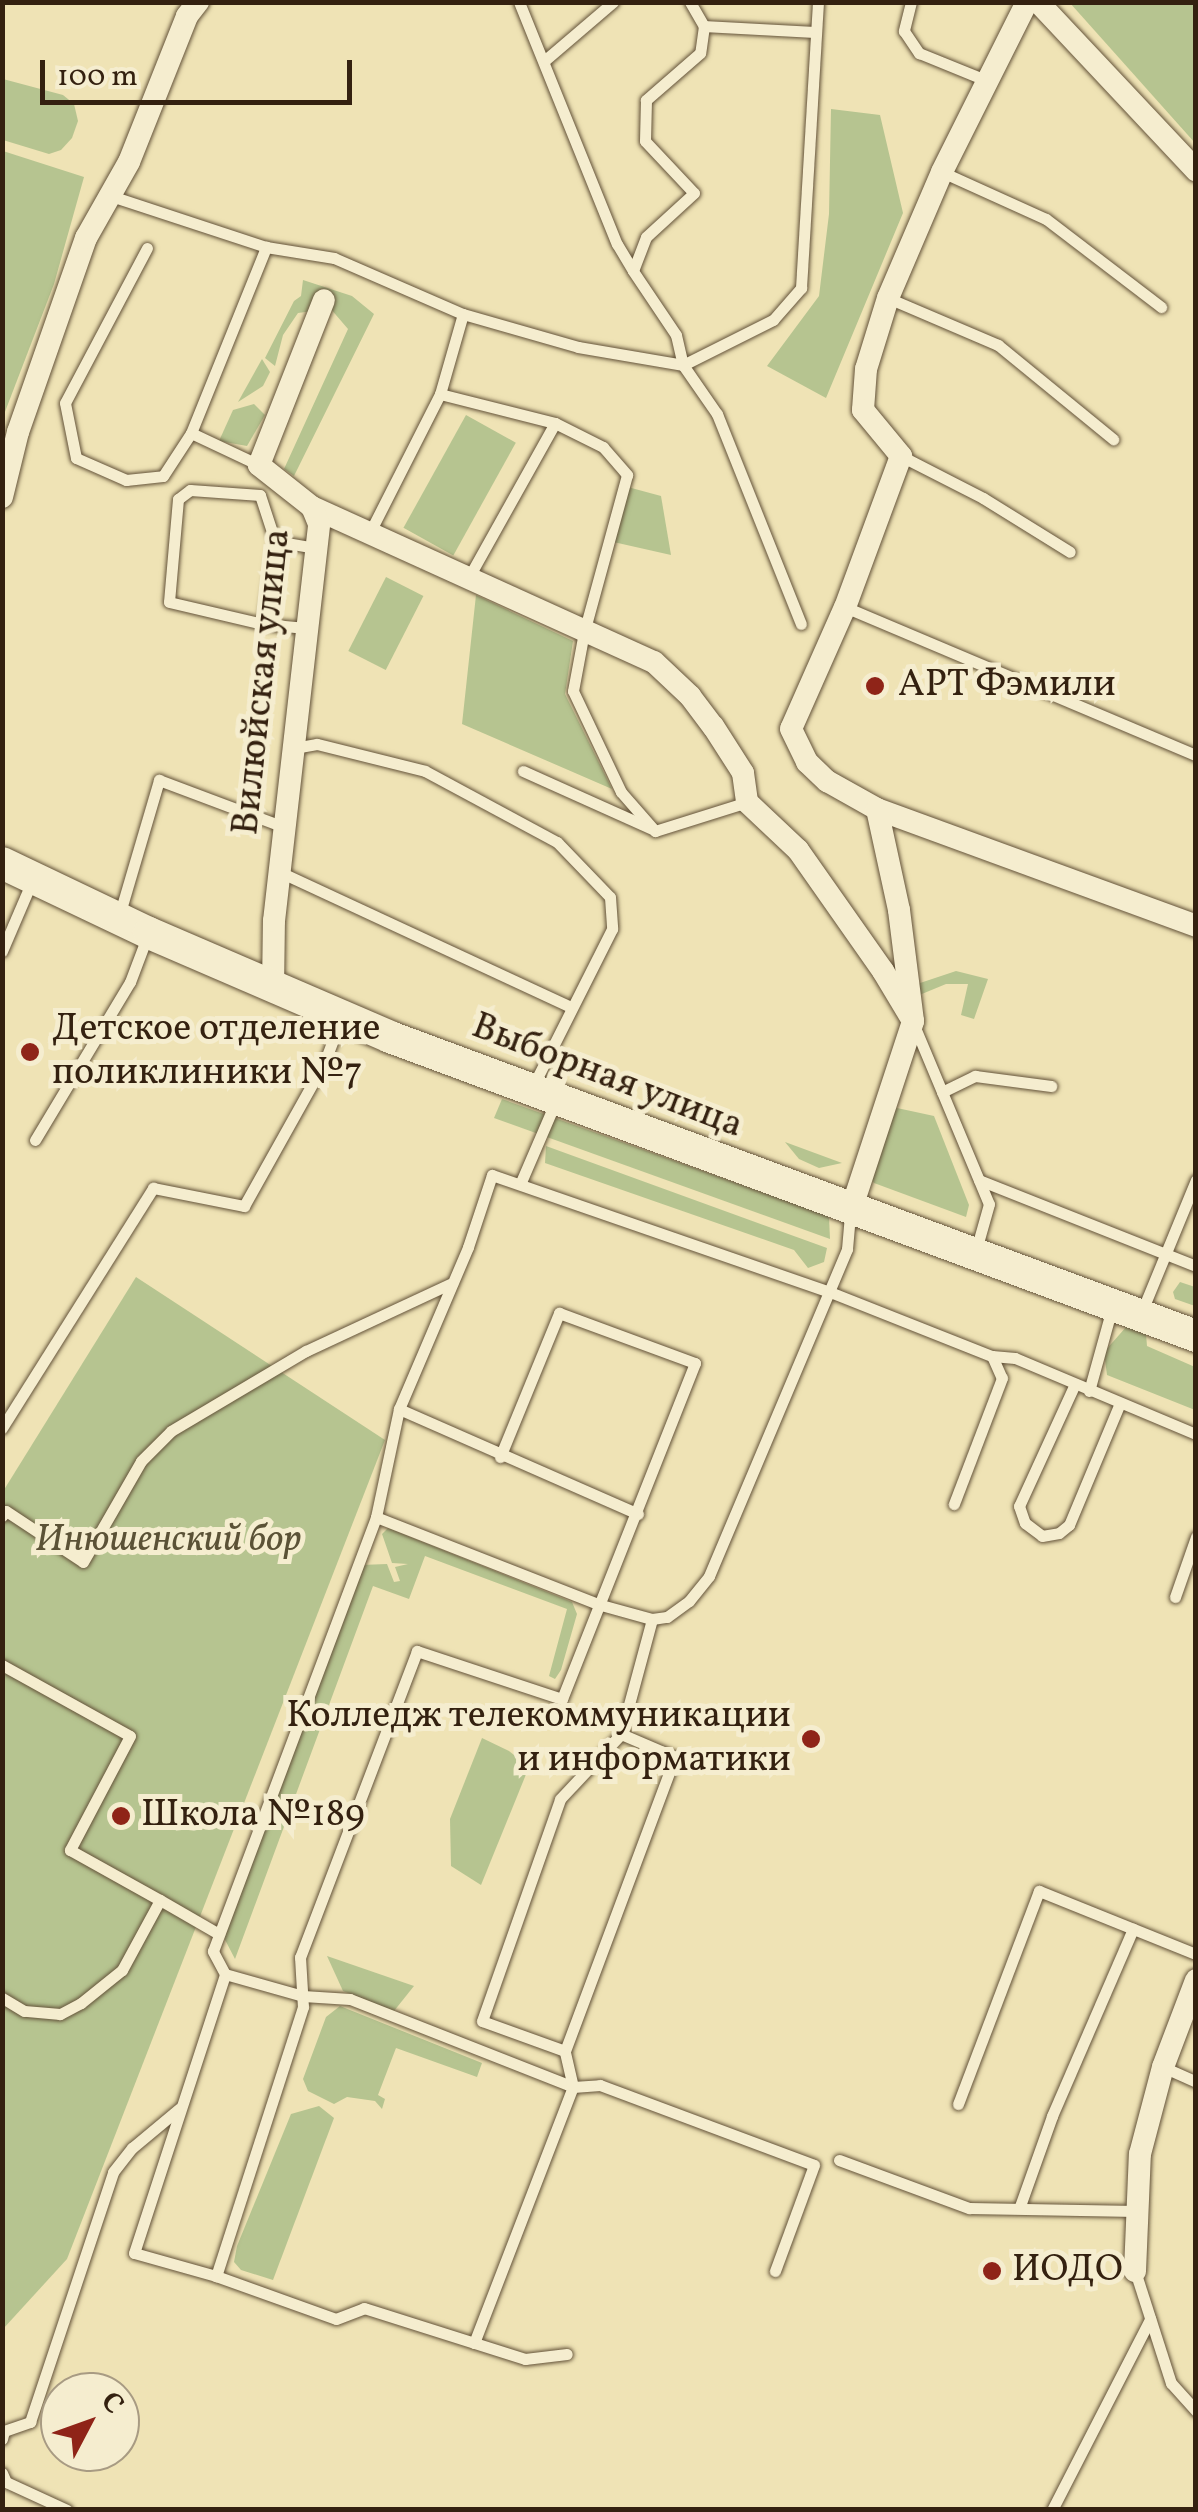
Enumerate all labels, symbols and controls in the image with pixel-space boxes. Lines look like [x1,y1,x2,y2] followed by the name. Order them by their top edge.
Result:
[45,40,358,102] scale bar
[57,56,138,98] text: 100 m
[224,526,302,838] street label: Вилюйская улица
[898,663,1117,709] place label: АРТ Фэмили
[862,673,888,699] marker: АРТ Фэмили
[464,1004,750,1150] street label: Выборная улица
[52,1007,381,1096] place label: Детское отделение поликлиники №7
[17,1039,43,1065] marker: Детское отделение поликлиники №7
[35,1518,301,1564] park label: Инюшенский бор
[285,1694,791,1784] place label: Колледж телекоммуникации и информатики
[800,1728,822,1750] marker: Колледж телекоммуникации и информатики
[141,1793,365,1839] place label: Школа №189
[110,1805,132,1827] marker: Школа №189
[1012,2248,1123,2294] place label: ИОДО
[981,2260,1003,2282] marker: ИОДО
[40,2372,140,2472] north arrow
[91,2384,132,2423] text: С

